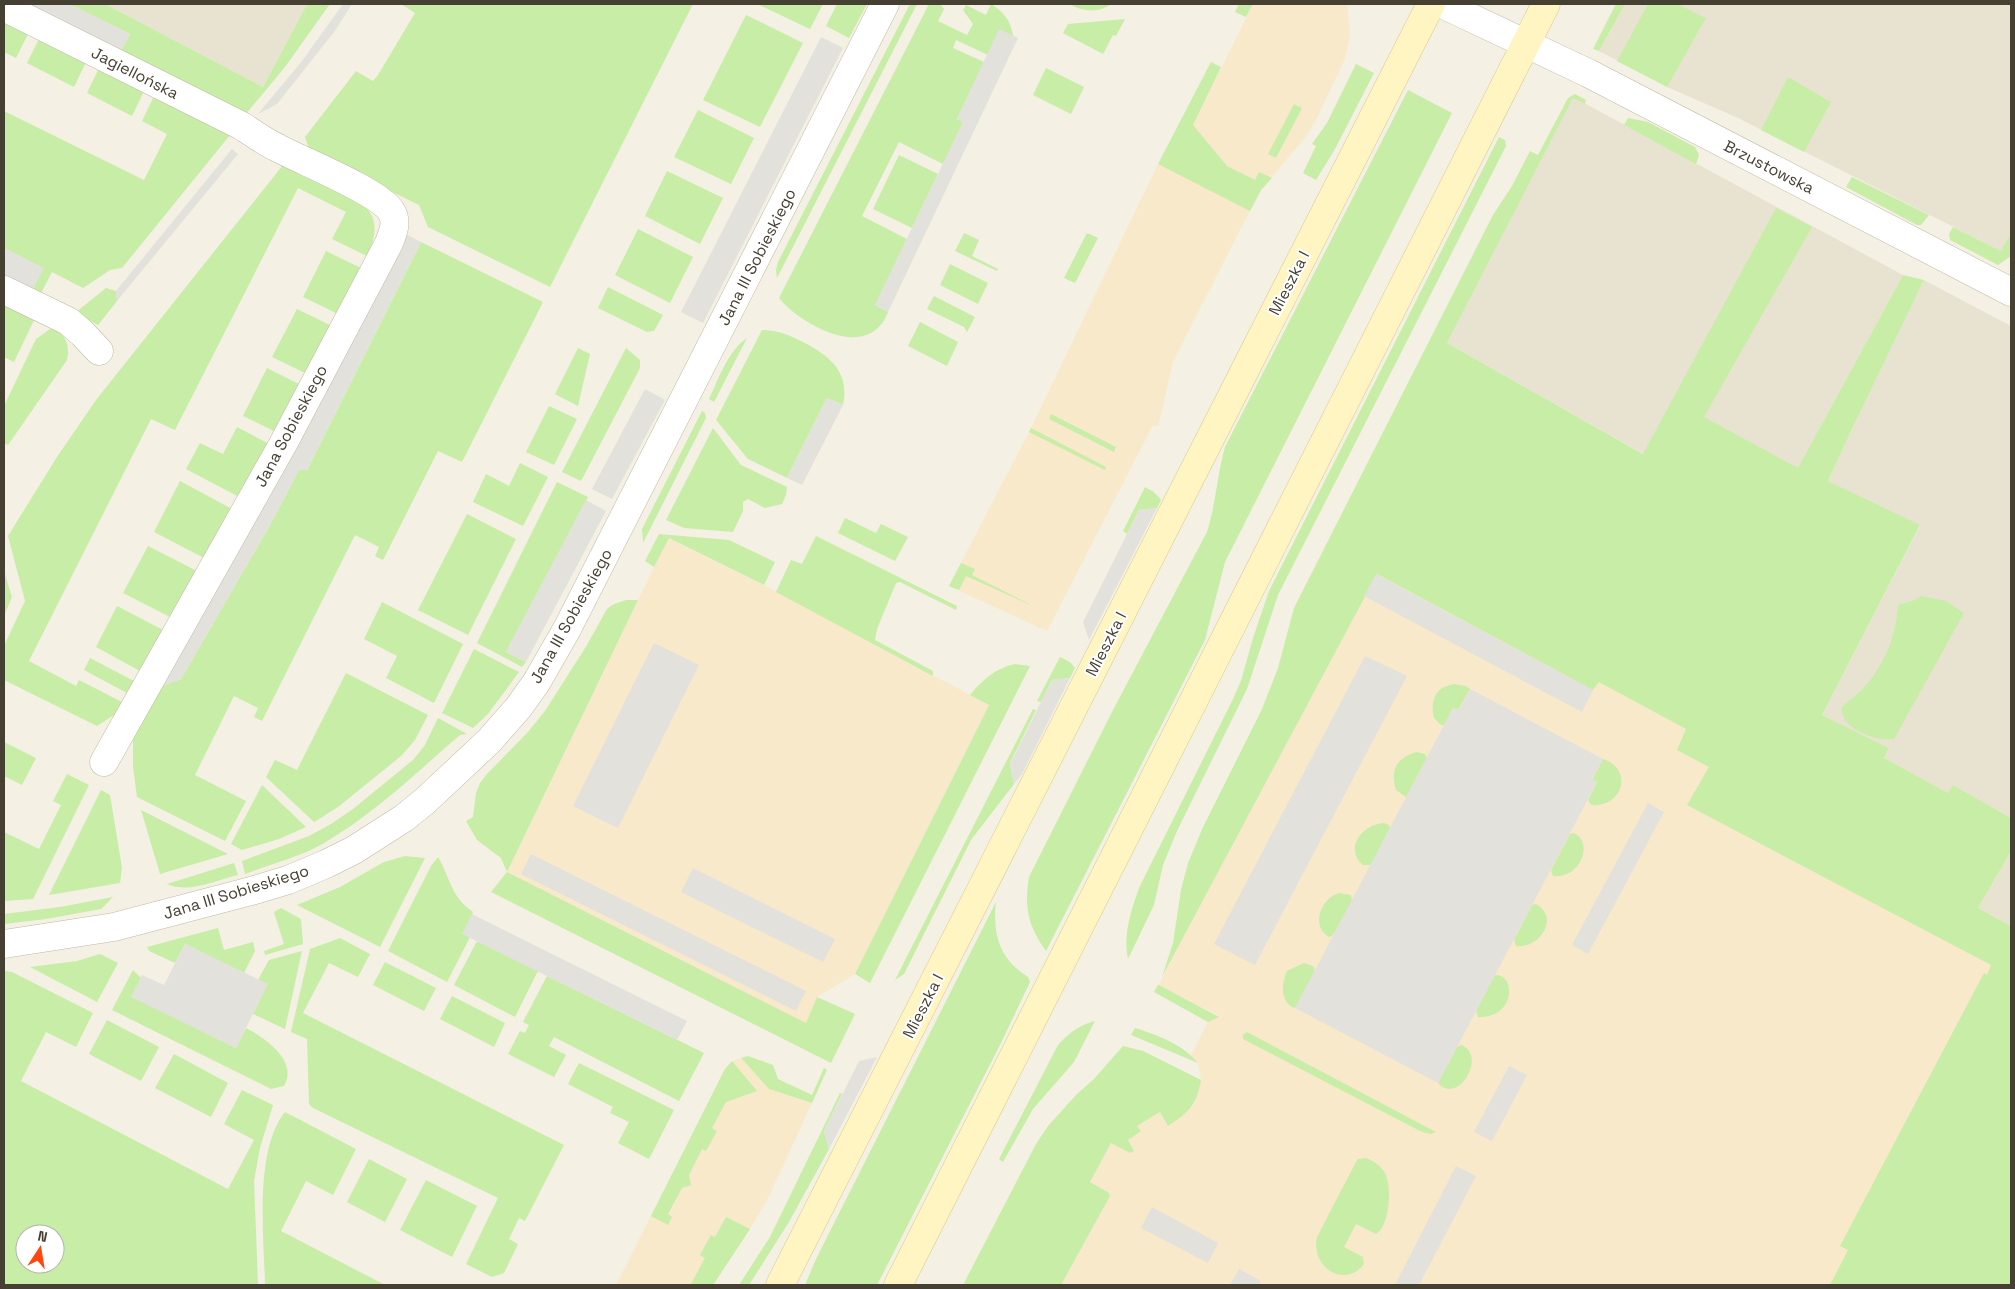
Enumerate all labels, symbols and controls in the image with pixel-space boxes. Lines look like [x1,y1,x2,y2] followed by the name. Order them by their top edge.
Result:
[88,42,182,104] street label: Jagiellońska
[1720,135,1818,199] street label: Brzustowska
[713,185,801,329] street label: Jana III Sobieskiego
[1264,247,1314,319] street label: Mieszka I
[250,361,332,491] street label: Jana Sobieskiego
[525,545,617,687] street label: Jana III Sobieskiego
[1081,608,1131,680] street label: Mieszka I
[161,860,311,924] street label: Jana III Sobieskiego
[898,970,948,1042] street label: Mieszka I
[15,1224,65,1274] north arrow
[36,1227,49,1246] text: N

